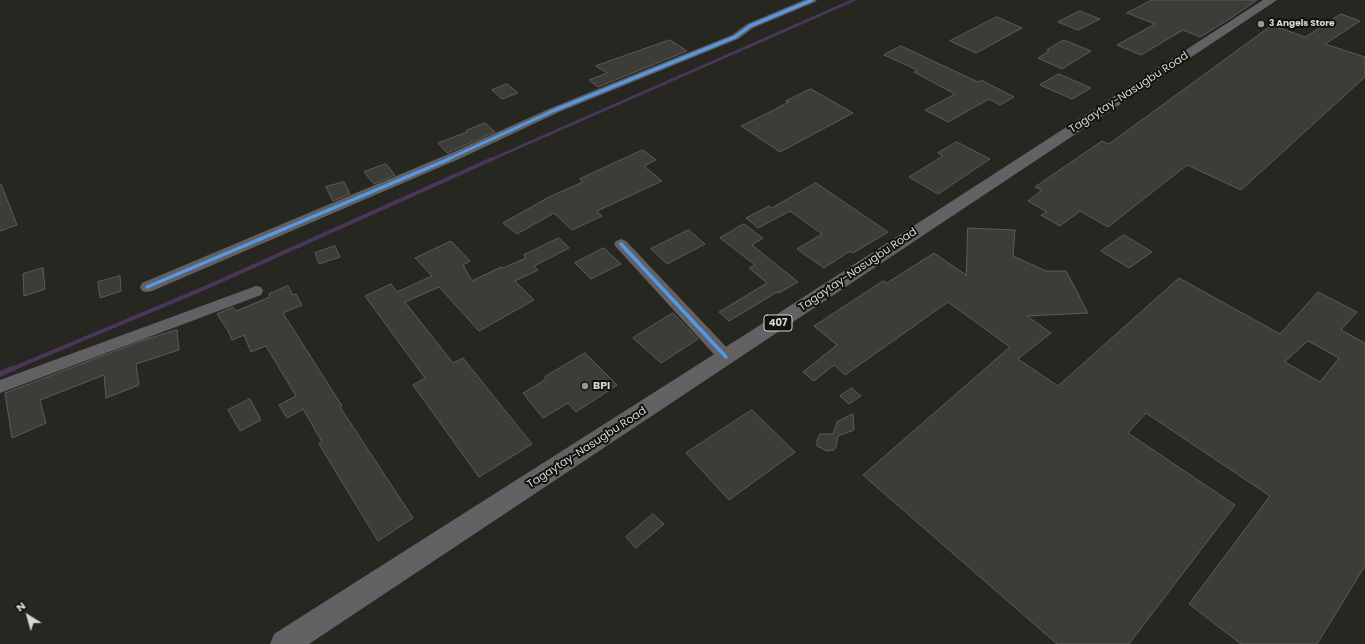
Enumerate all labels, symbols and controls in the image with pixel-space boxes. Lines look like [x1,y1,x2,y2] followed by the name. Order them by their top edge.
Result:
[1256,19,1266,29] marker: 3 Angels Store
[1269,19,1335,29] place label: 3 Angels Store
[1067,49,1191,137] street label: Tagaytay-Nasugbu Road
[796,226,920,314] street label: Tagaytay-Nasugbu Road
[764,315,792,331] road number: 407
[593,379,610,393] place label: BPI
[580,381,590,391] marker: BPI
[525,404,649,492] street label: Tagaytay-Nasugbu Road
[8,596,48,636] north arrow
[13,598,29,615] text: N

